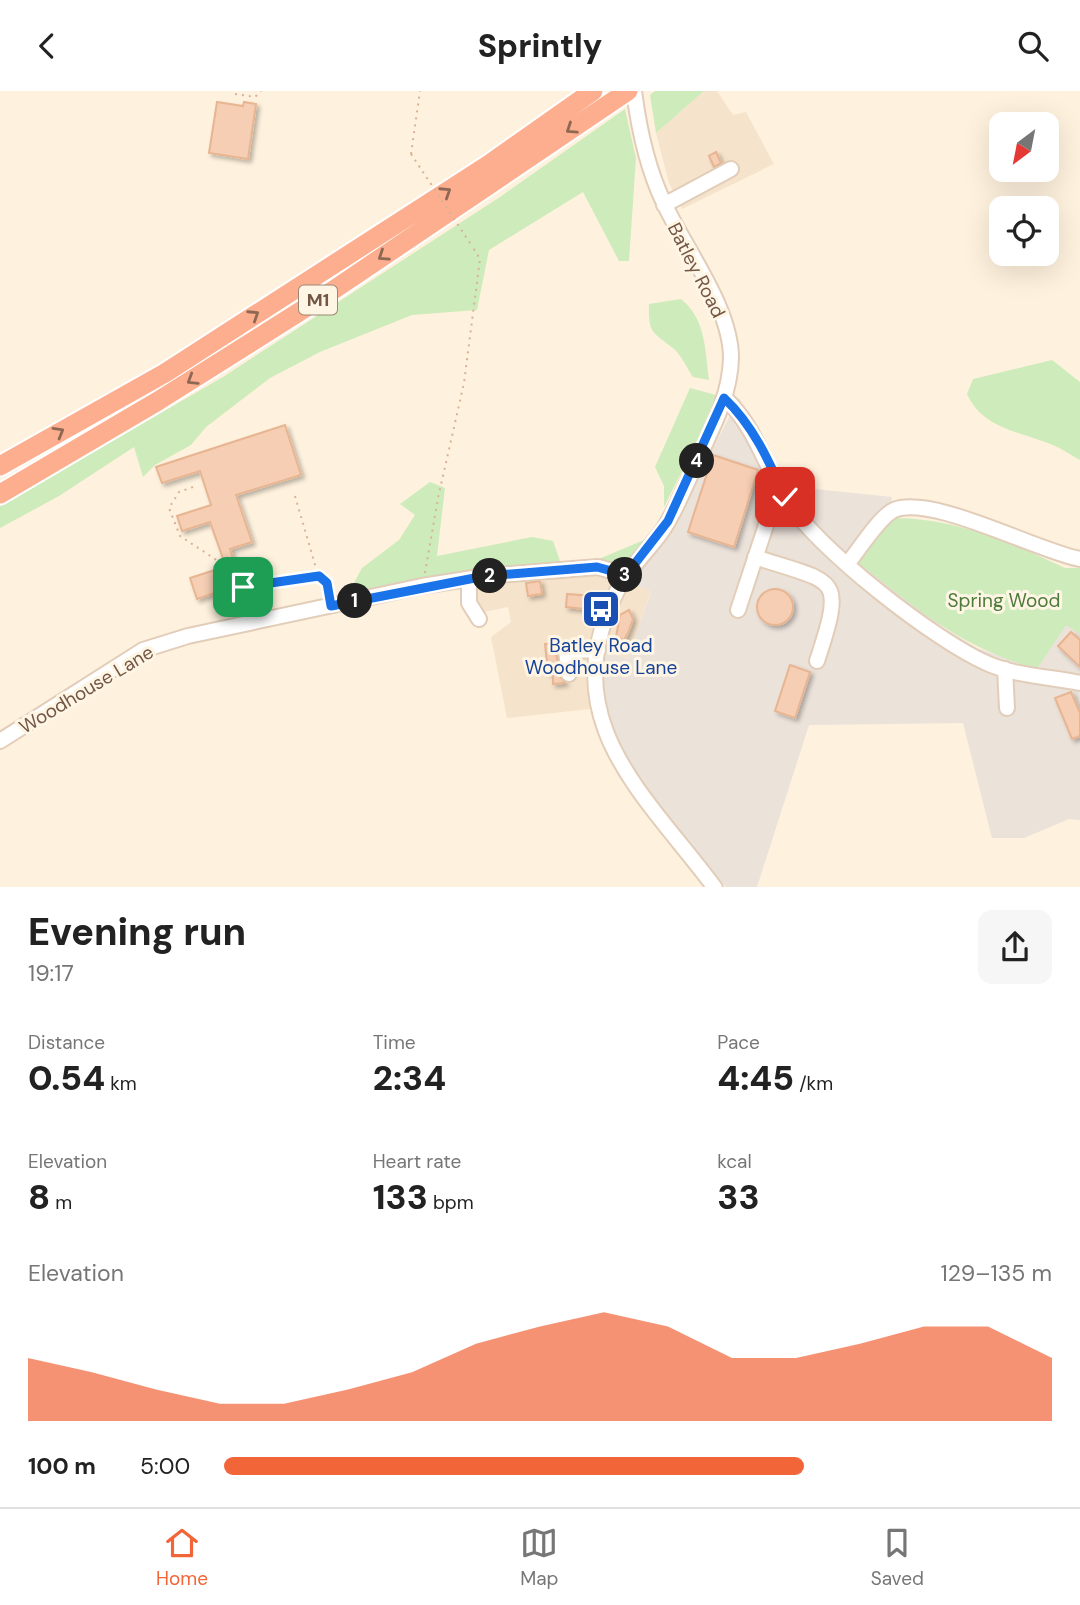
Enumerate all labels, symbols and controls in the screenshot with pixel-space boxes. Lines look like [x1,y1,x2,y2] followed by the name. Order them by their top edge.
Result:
[478,25,602,67] text: Sprintly
[28,27,66,65] icon: back
[1014,27,1052,65] icon: search
[989,112,1059,182] north arrow
[989,112,1059,266] map controls
[566,121,579,133] one-way arrow
[438,188,451,201] one-way arrow
[989,196,1059,266] button: locate
[662,218,731,322] street label: Batley Road
[378,248,391,261] one-way arrow
[299,285,337,315] road number: M1
[247,311,260,324] one-way arrow
[186,372,199,385] one-way arrow
[52,427,65,440] one-way arrow
[680,443,714,479] pin: 4
[690,448,703,473] text: 4
[755,467,815,527] pin
[766,478,804,516] icon: check
[213,557,273,617] pin
[608,557,642,593] pin: 3
[472,559,508,594] pin: 2
[619,562,630,587] text: 3
[484,563,495,588] text: 2
[224,568,262,606] icon: arrive
[338,583,372,619] pin: 1
[351,588,358,613] text: 1
[580,588,622,630] bus stop icon: Batley Road Woodhouse Lane
[948,588,1060,613] park label: Spring Wood
[525,633,677,680] place label: Batley Road Woodhouse Lane
[15,639,158,739] street label: Woodhouse Lane
[28,907,246,957] text: Evening run
[978,910,1052,984] button: share
[28,958,74,988] text: 19:17
[28,1030,105,1055] text: Distance
[373,1030,416,1055] text: Time
[717,1030,760,1055] text: Pace
[28,1055,105,1101] text: 0.54
[373,1055,446,1101] text: 2:34
[717,1055,794,1101] text: 4:45
[105,1071,137,1096] text: km
[794,1071,833,1096] text: /km
[28,1149,107,1174] text: Elevation
[373,1149,461,1174] text: Heart rate
[717,1149,752,1174] text: kcal
[28,1174,50,1220] text: 8
[373,1174,428,1220] text: 133
[717,1174,760,1220] text: 33
[50,1190,72,1215] text: m
[428,1190,474,1215] text: bpm
[28,1258,124,1288] text: Elevation
[941,1258,1052,1288] text: 129–135 m
[28,1451,96,1481] text: 100 m
[140,1451,190,1481] text: 5:00
[156,1524,208,1591] tab: Home
[520,1524,558,1591] tab: Map
[871,1524,924,1591] tab: Saved

